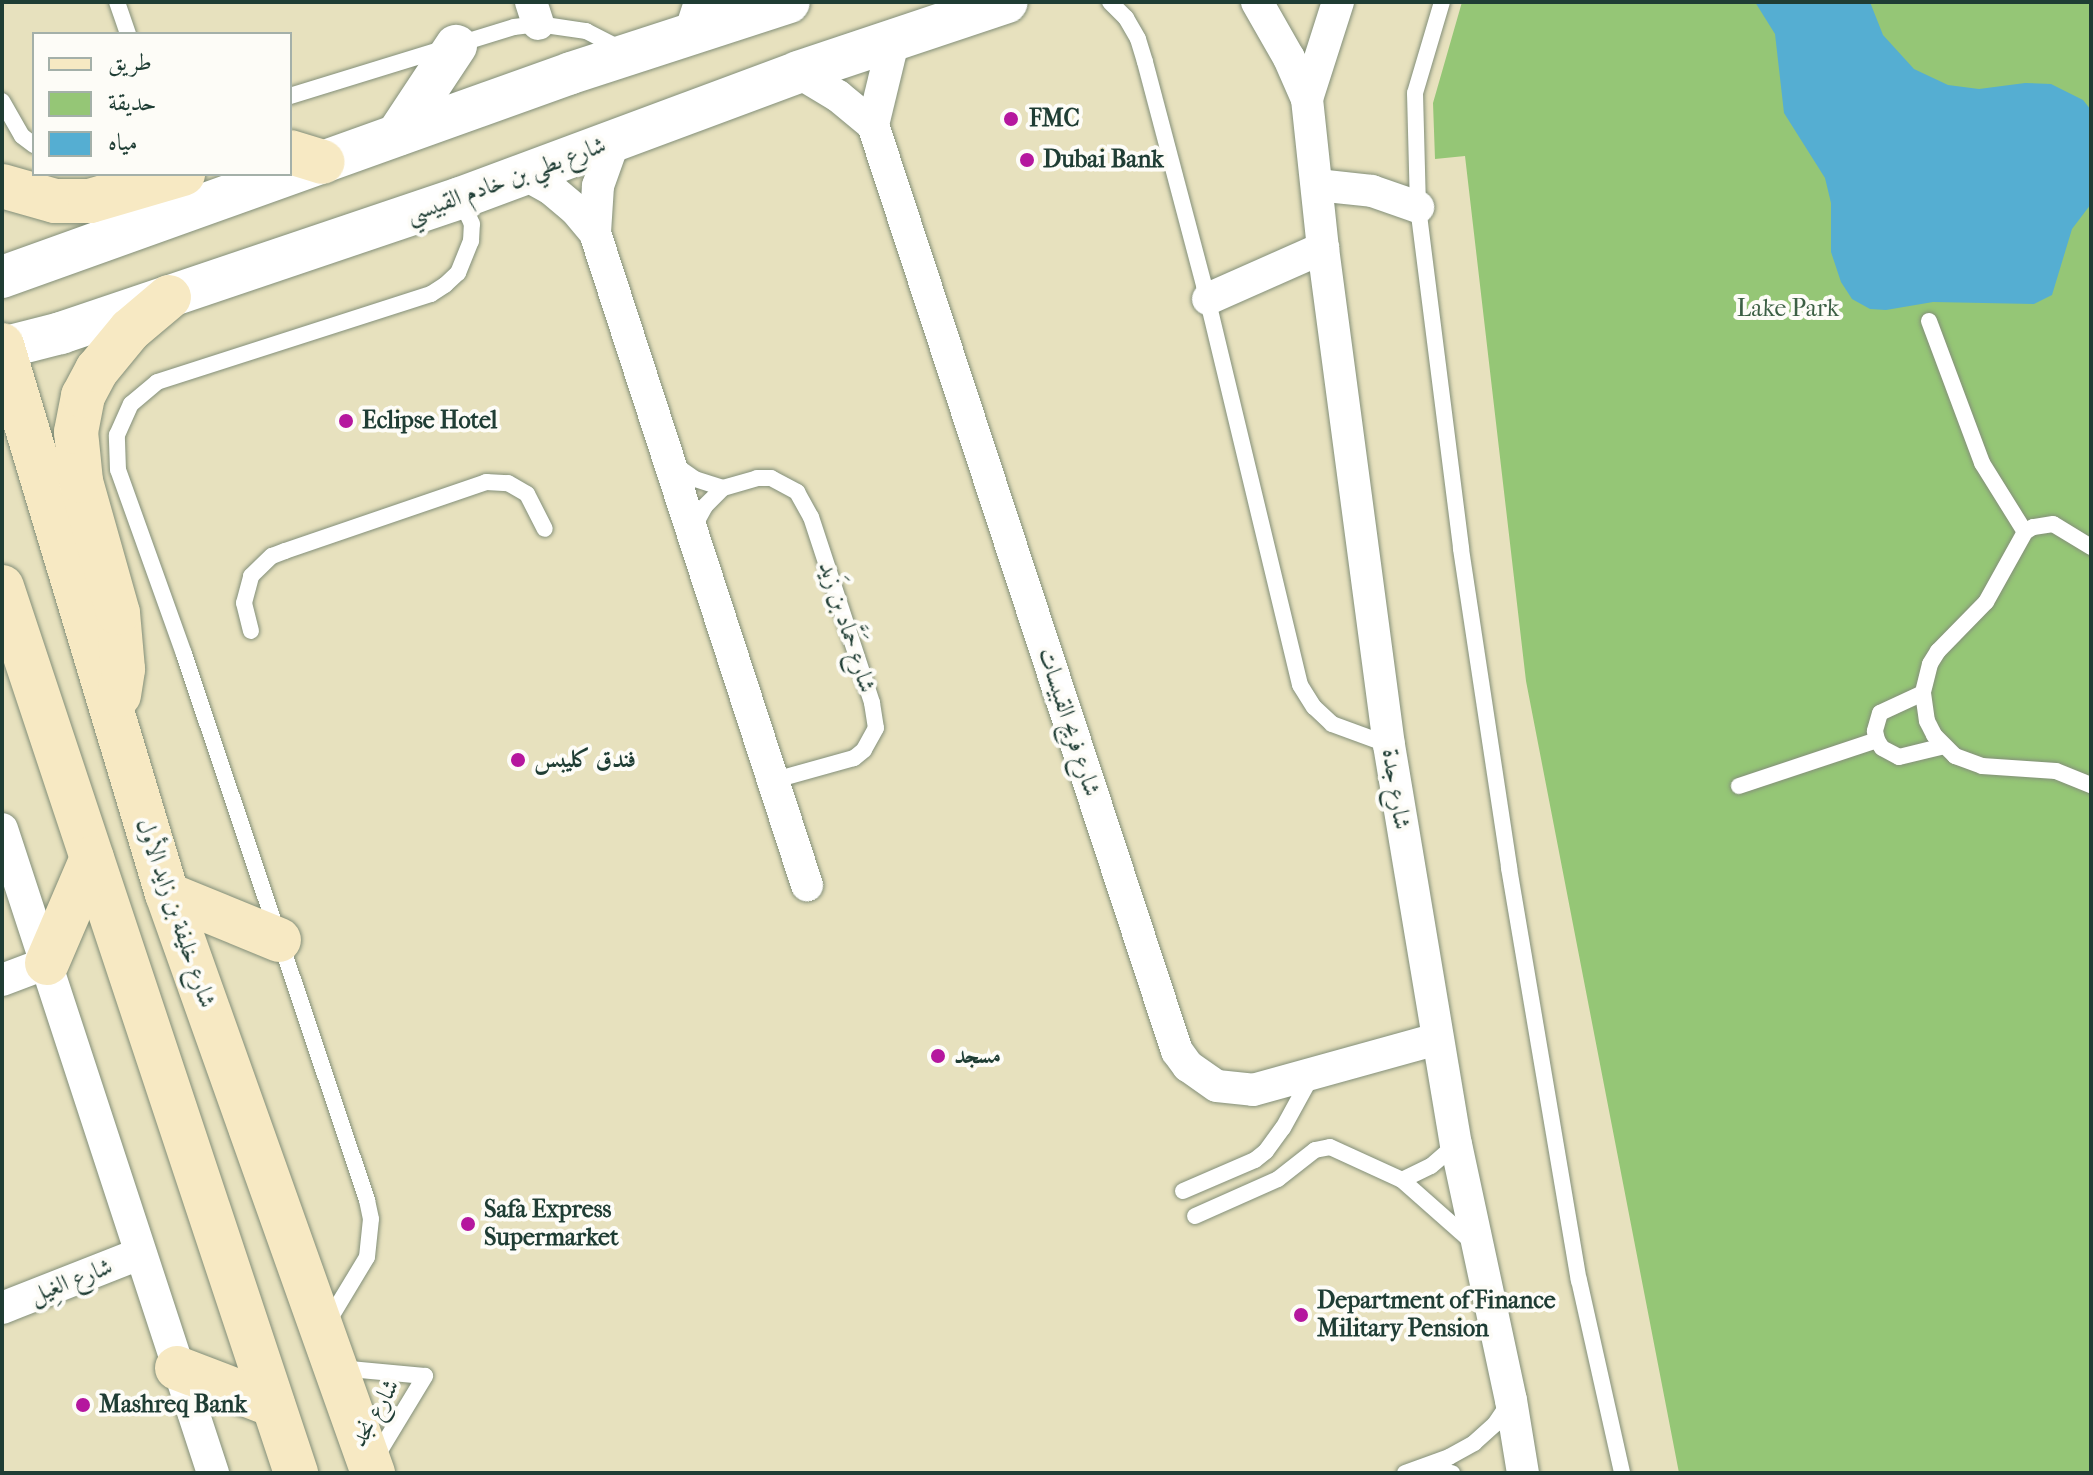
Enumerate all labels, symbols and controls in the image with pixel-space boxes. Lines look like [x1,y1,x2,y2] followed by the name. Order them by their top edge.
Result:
[32,32,292,176] legend
[108,48,152,76] text: طريق
[108,88,157,116] text: حديقة
[1029,105,1080,133] place label: FMC
[1000,108,1022,130] marker: FMC
[108,128,138,156] text: مياه
[402,130,610,230] street label: شارع بطي بن خادم القبيسي
[1043,146,1164,174] place label: Dubai Bank
[1018,151,1036,169] marker: Dubai Bank
[1737,295,1839,323] park label: Lake Park
[362,407,497,435] place label: Eclipse Hotel
[337,412,355,430] marker: Eclipse Hotel
[812,558,882,696] street label: شارع حَمَّاد بن زَيد
[1031,644,1107,800] street label: شارع فريج القبيسات
[534,746,636,774] place label: فندق كليبس
[1375,746,1417,832] street label: شارع جدة
[509,751,527,769] marker: فندق كليبس
[130,814,222,1012] street label: شارع خليفة بن زايد الأول
[954,1042,1001,1070] place label: مسجد
[929,1047,947,1065] marker: مسجد
[484,1196,618,1252] place label: Safa Express Supermarket
[459,1215,477,1233] marker: Safa Express Supermarket
[26,1252,116,1310] street label: شارع الغِيل
[1317,1287,1556,1343] place label: Department of Finance Military Pension
[1292,1306,1310,1324] marker: Department of Finance Military Pension
[344,1374,406,1452] street label: شارع نجد
[99,1391,247,1419] place label: Mashreq Bank
[74,1396,92,1414] marker: Mashreq Bank

